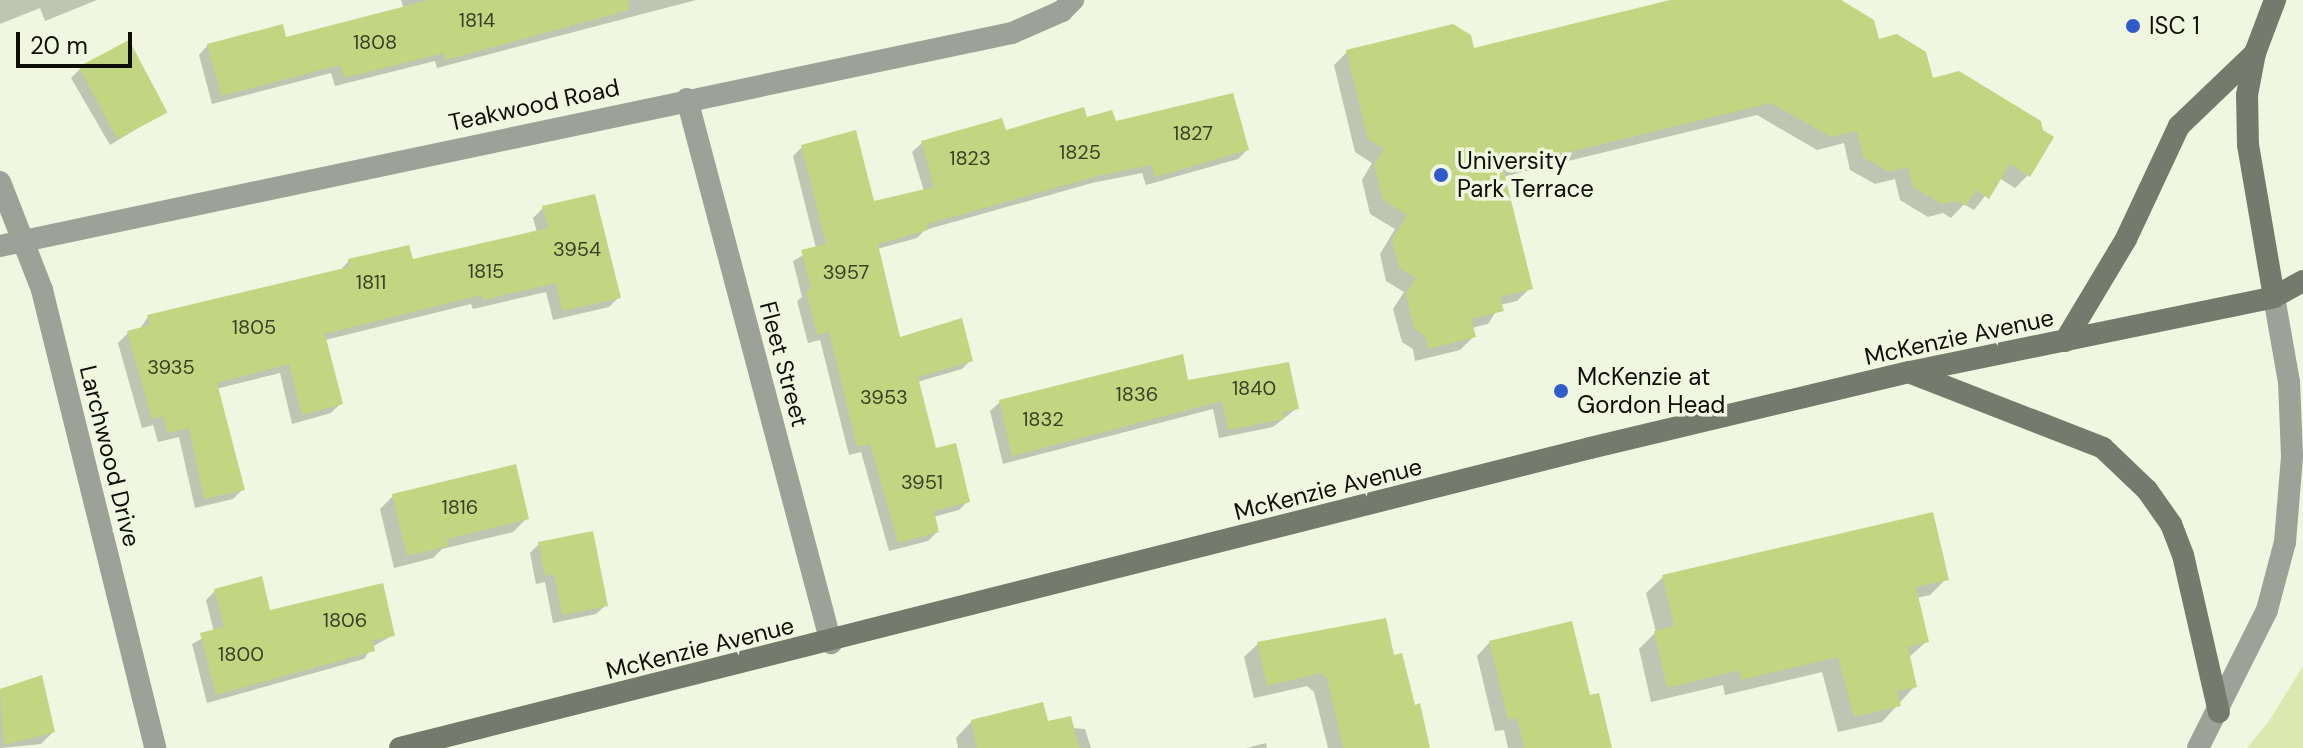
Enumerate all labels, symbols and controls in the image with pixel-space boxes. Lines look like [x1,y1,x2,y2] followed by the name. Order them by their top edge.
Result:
[459,8,495,32] house number: 1814
[2149,12,2200,40] place label: ISC 1
[20,16,136,66] scale bar
[2124,17,2142,35] marker: ISC 1
[30,30,88,61] text: 20 m
[353,30,397,54] house number: 1808
[446,73,622,137] street label: Teakwood Road
[1173,121,1213,145] house number: 1827
[1059,140,1101,164] house number: 1825
[949,146,991,170] house number: 1823
[1457,147,1594,203] place label: University Park Terrace
[1432,166,1450,184] marker: University Park Terrace
[553,237,601,261] house number: 3954
[468,259,504,283] house number: 1815
[823,260,869,284] house number: 3957
[356,270,386,294] house number: 1811
[753,298,815,430] street label: Fleet Street
[1862,303,2056,371] street label: McKenzie Avenue
[232,315,276,339] house number: 1805
[147,355,195,379] house number: 3935
[73,362,147,550] street label: Larchwood Drive
[1577,363,1725,419] place label: McKenzie at Gordon Head
[1232,376,1276,400] house number: 1840
[1116,382,1158,406] house number: 1836
[1552,382,1570,400] marker: McKenzie at Gordon Head
[860,385,908,409] house number: 3953
[1022,407,1064,431] house number: 1832
[1231,452,1425,526] street label: McKenzie Avenue
[901,470,943,494] house number: 3951
[442,495,478,519] house number: 1816
[323,608,367,632] house number: 1806
[603,611,797,685] street label: McKenzie Avenue
[218,642,264,666] house number: 1800

